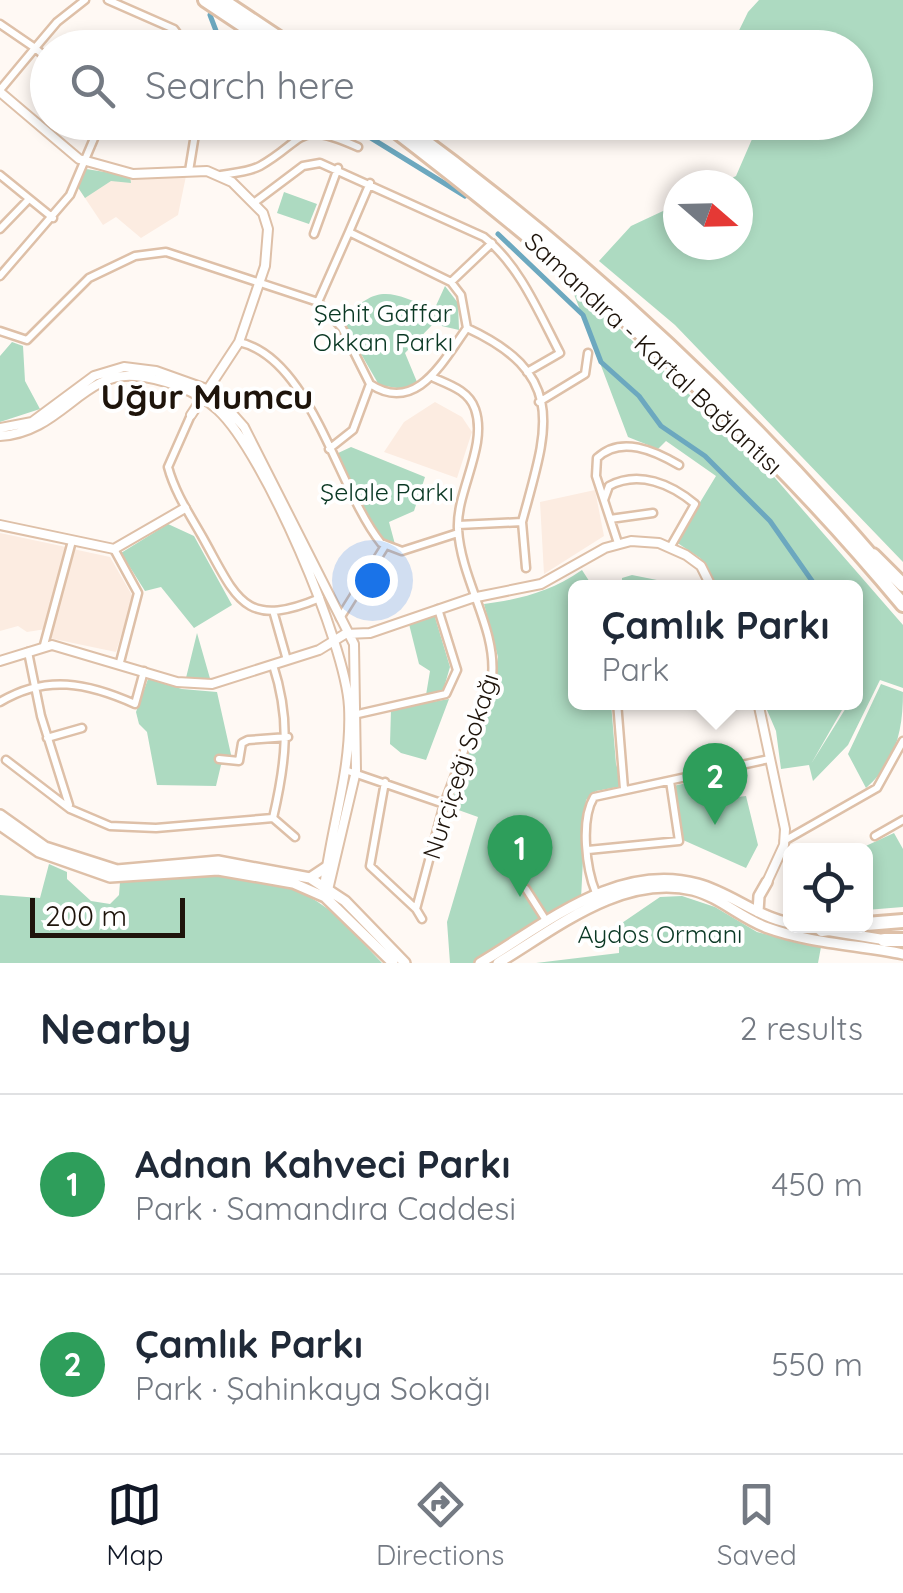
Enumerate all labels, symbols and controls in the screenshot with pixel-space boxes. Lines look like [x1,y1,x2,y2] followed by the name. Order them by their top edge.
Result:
[30,30,873,140] search box
[65,58,120,113] icon: search
[145,61,355,109] text: Search here
[663,170,753,260] north arrow
[519,225,789,481] street label: Samandıra - Kartal Bağlantısı
[313,297,453,357] park label: Şehit Gaffar Okkan Parkı
[101,374,313,418] district label: Uğur Mumcu
[320,476,454,507] park label: Şelale Parkı
[347,555,398,606] your location
[568,580,863,710] popup
[602,601,829,649] text: Çamlık Parkı
[602,649,669,689] text: Park
[415,669,505,863] street label: Nurçiçeği Sokağı
[682,742,748,825] pin: 2
[488,814,552,897] pin: 1
[783,843,873,933] map controls
[783,843,873,933] button: locate
[30,893,185,938] scale bar
[45,898,127,933] text: 200 m
[578,918,742,949] park label: Aydos Ormanı
[40,1002,191,1055] text: Nearby
[740,1008,863,1048] text: 2 results
[135,1140,510,1188] text: Adnan Kahveci Parkı
[66,1164,79,1204] text: 1
[771,1164,863,1204] text: 450 m
[135,1188,516,1228] text: Park · Samandıra Caddesi
[135,1320,363,1368] text: Çamlık Parkı
[63,1344,82,1384] text: 2
[771,1344,863,1384] text: 550 m
[135,1368,491,1408] text: Park · Şahinkaya Sokağı
[106,1477,163,1572] tab: Map
[376,1477,504,1572] tab: Directions
[717,1477,797,1572] tab: Saved

